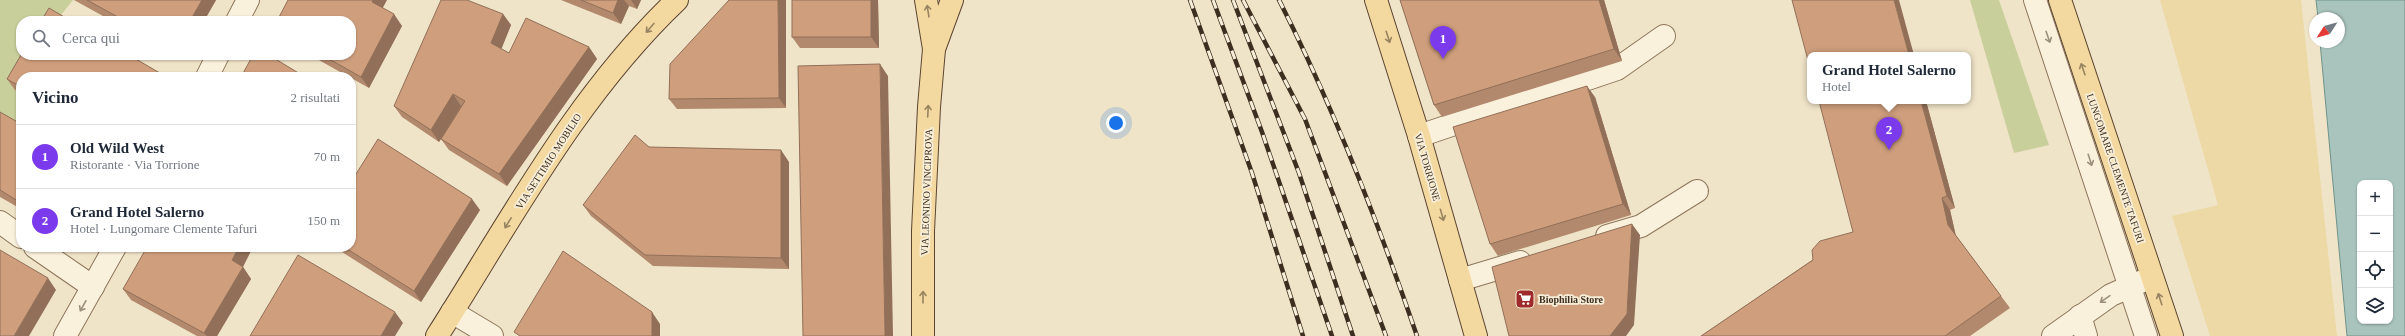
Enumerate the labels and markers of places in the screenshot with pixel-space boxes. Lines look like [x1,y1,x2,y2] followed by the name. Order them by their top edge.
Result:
[1430,26,1456,59] pin: 1
[1876,117,1902,150] pin: 2
[1514,288,1536,310] supermarket icon: Biophilia Store
[1539,294,1604,305] place label: Biophilia Store

